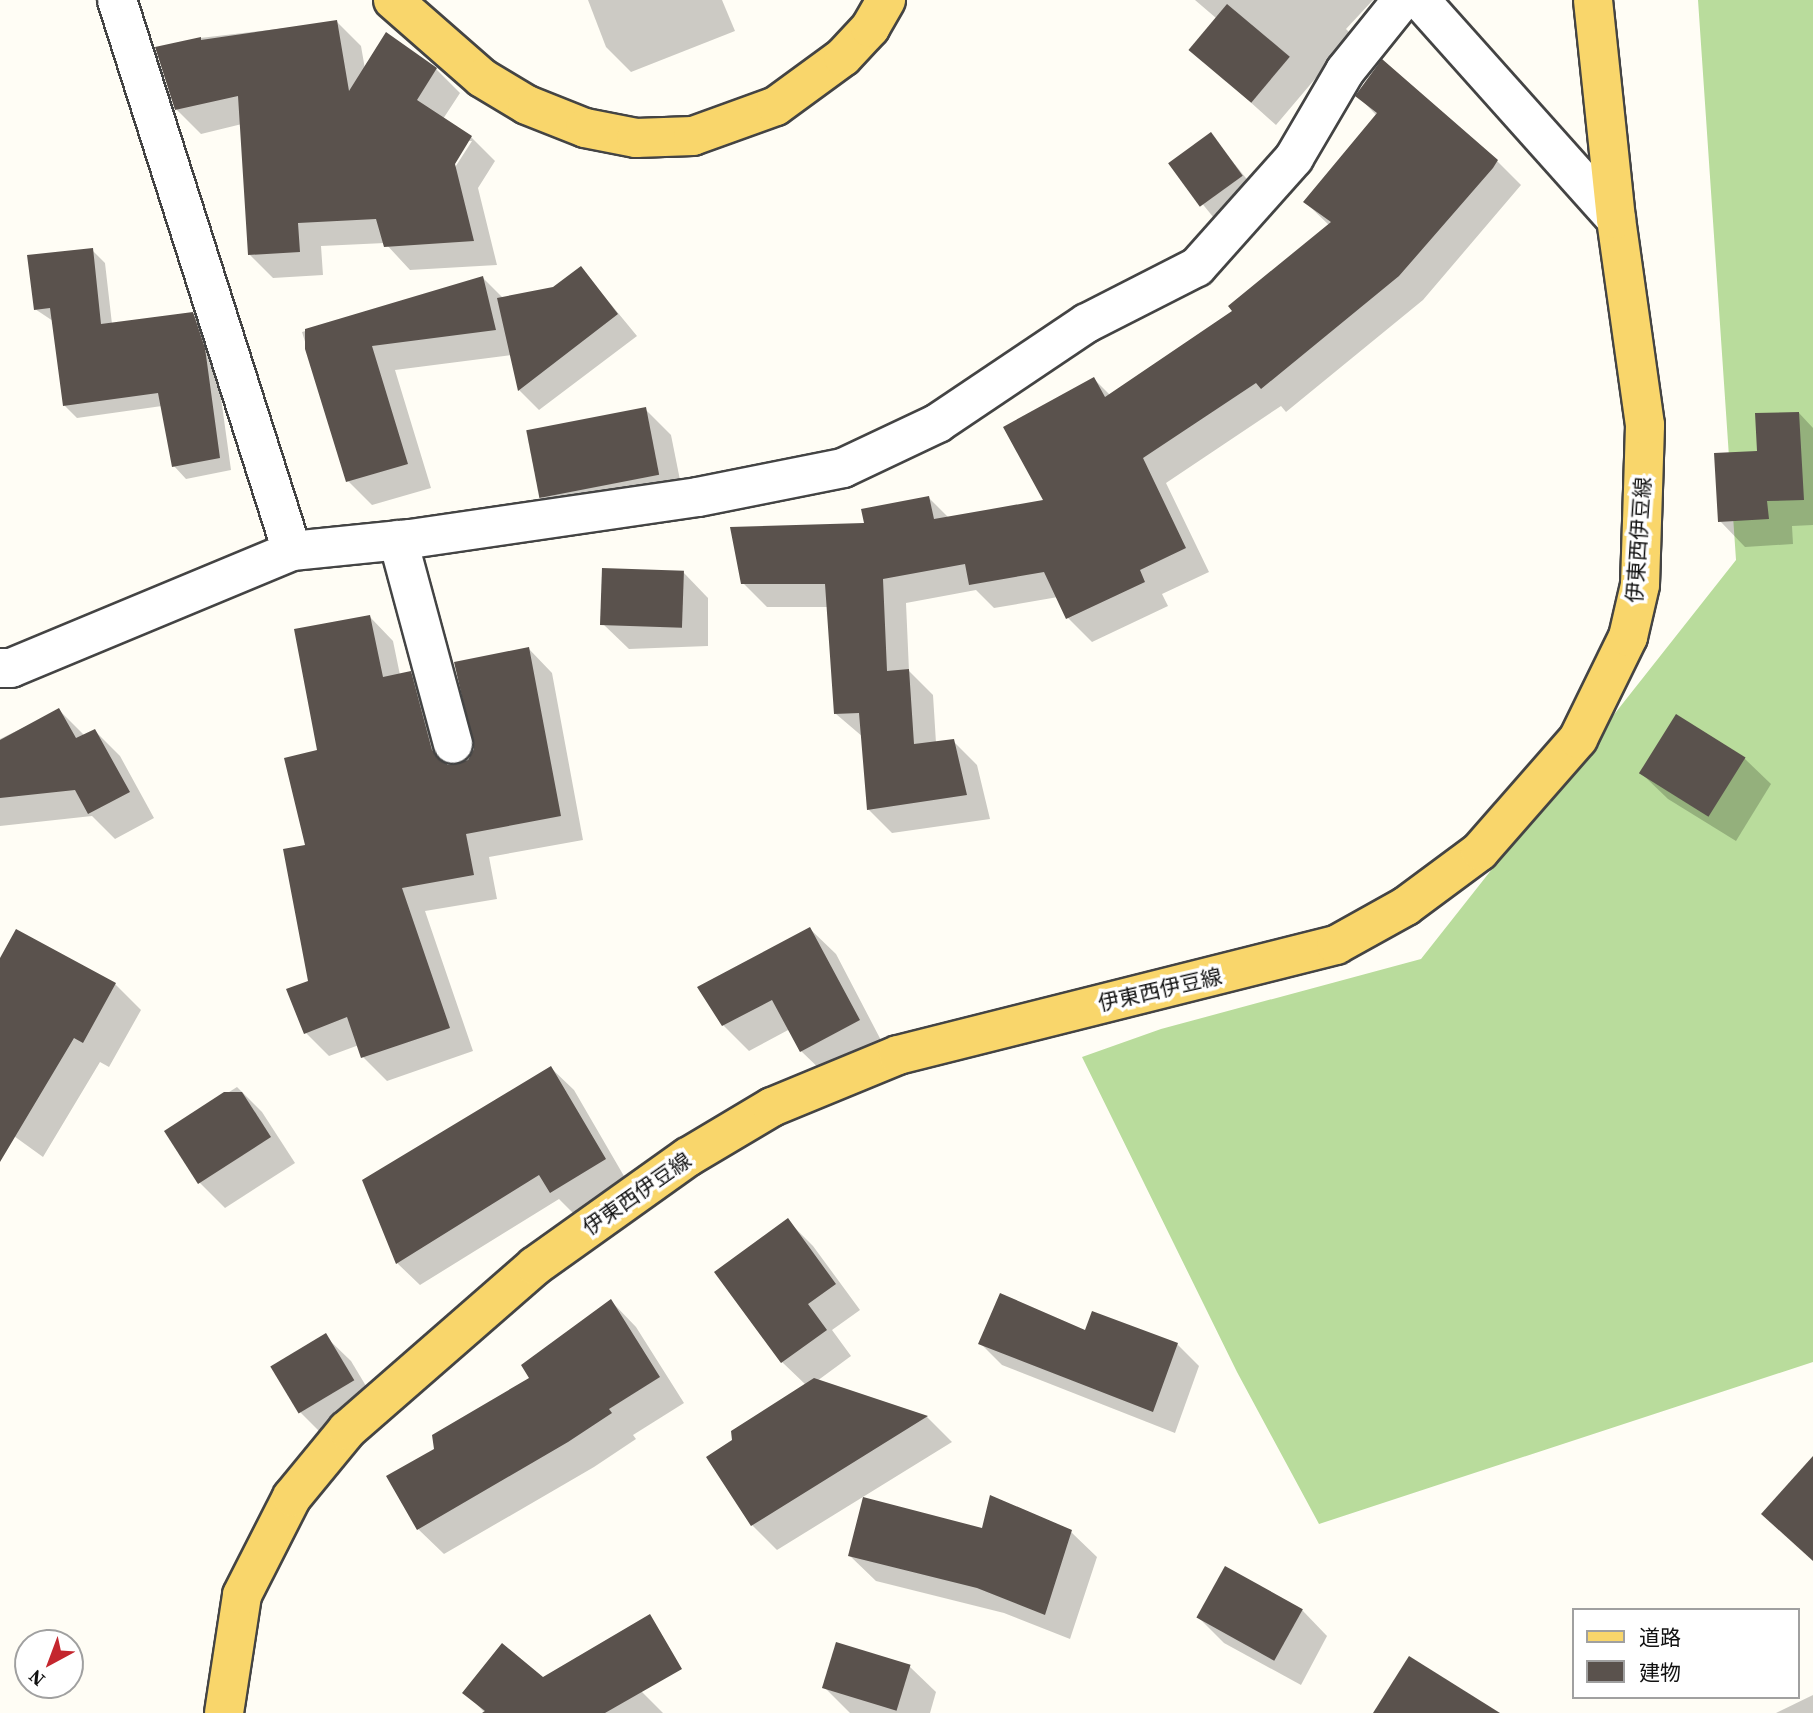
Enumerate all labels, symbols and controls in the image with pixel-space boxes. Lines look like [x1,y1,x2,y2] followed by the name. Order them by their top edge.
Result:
[1622,476,1656,604] street label: 伊東西伊豆線
[1096,964,1224,1016] street label: 伊東西伊豆線
[578,1148,696,1240] street label: 伊東西伊豆線
[1572,1608,1799,1699] legend
[1639,1623,1681,1652] text: 道路
[14,1629,84,1699] north arrow
[1639,1658,1681,1687] text: 建物
[23,1664,50,1693] text: N

